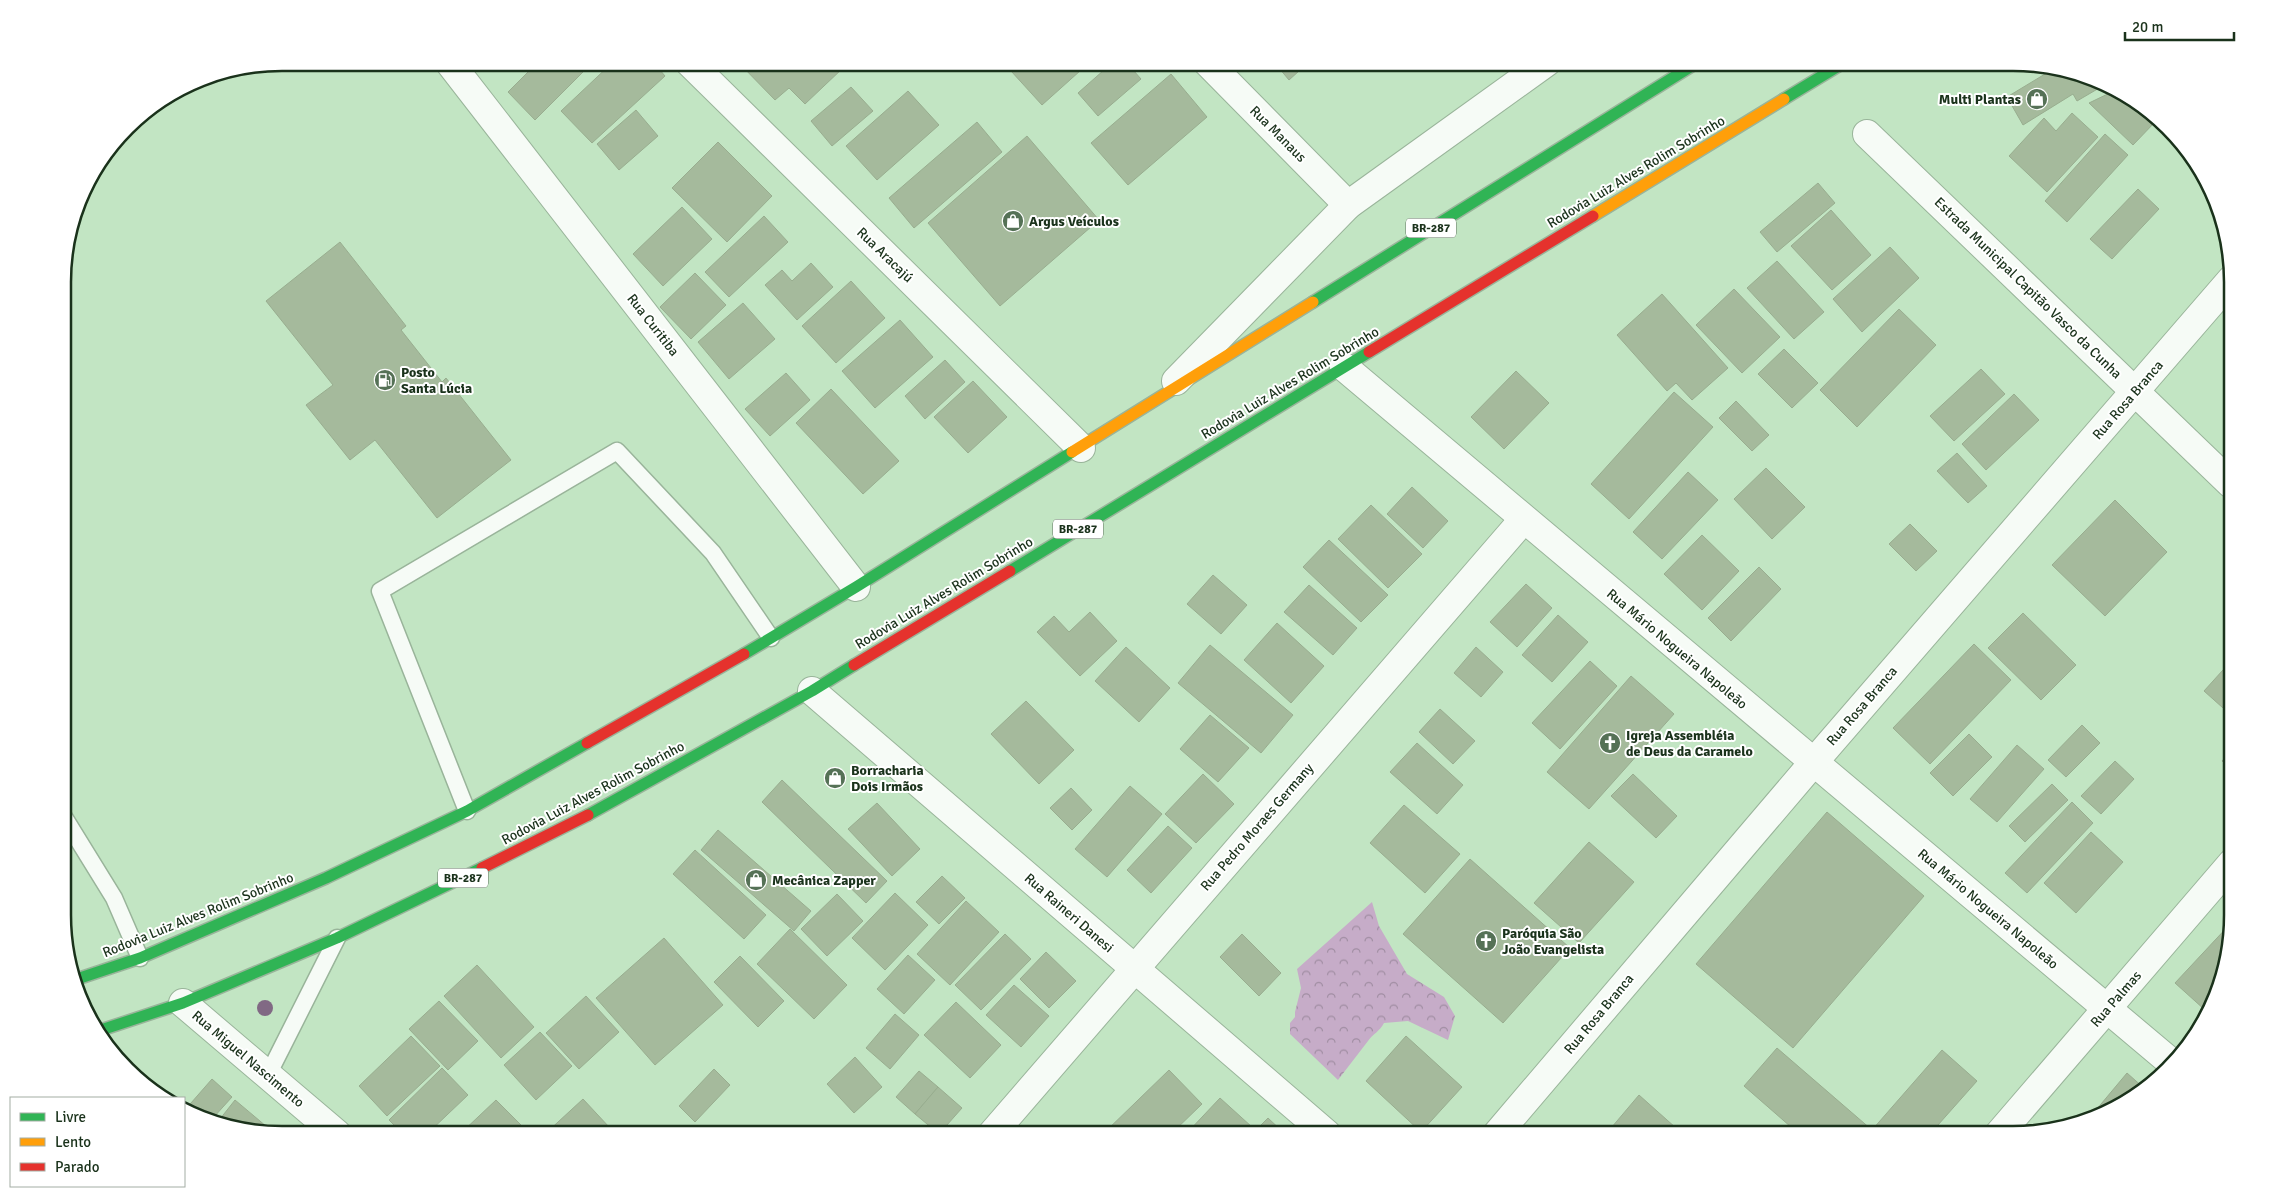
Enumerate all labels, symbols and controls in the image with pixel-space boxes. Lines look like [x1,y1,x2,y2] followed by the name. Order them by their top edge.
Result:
[2125,10,2234,42] scale bar
[2132,18,2163,36] text: 20 m
[2025,87,2049,111] shop icon: Multi Plantas
[1939,91,2021,108] place label: Multi Plantas
[1246,102,1310,166] street label: Rua Manaus
[1544,112,1728,232] street label: Rodovia Luiz Alves Rolim Sobrinho
[1931,194,2125,382] street label: Estrada Municipal Capitão Vasco da Cunha
[1001,209,1025,233] shop icon: Argus Veículos
[1029,213,1119,230] place label: Argus Veículos
[1406,218,1456,238] road number: BR-287
[853,224,917,286] street label: Rua Aracajú
[623,290,683,360] street label: Rua Curitiba
[1198,323,1382,443] street label: Rodovia Luiz Alves Rolim Sobrinho
[2089,357,2167,443] street label: Rua Rosa Branca
[401,364,472,397] place label: Posto Santa Lúcia
[373,368,397,392] fuel station icon: Posto Santa Lúcia
[1053,520,1103,538] road number: BR-287
[852,533,1036,653] street label: Rodovia Luiz Alves Rolim Sobrinho
[1603,585,1751,713] street label: Rua Mário Nogueira Napoleão
[1823,663,1901,749] street label: Rua Rosa Branca
[1626,727,1753,760] place label: Igreja Assembléia de Deus da Caramelo
[1598,731,1622,755] church icon: Igreja Assembléia de Deus da Caramelo
[499,737,687,849] street label: Rodovia Luiz Alves Rolim Sobrinho
[1197,759,1317,894] street label: Rua Pedro Moraes Germany
[851,762,924,795] place label: Borracharia Dois Irmãos
[823,766,847,790] shop icon: Borracharia Dois Irmãos
[1914,845,2062,973] street label: Rua Mário Nogueira Napoleão
[438,868,488,888] road number: BR-287
[744,868,768,892] shop icon: Mecânica Zapper
[100,869,296,961] street label: Rodovia Luiz Alves Rolim Sobrinho
[1021,870,1117,956] street label: Rua Raineri Danesi
[772,872,876,889] place label: Mecânica Zapper
[1502,925,1604,958] place label: Paróquia São João Evangelista
[1474,929,1498,953] church icon: Paróquia São João Evangelista
[2087,967,2145,1031] street label: Rua Palmas
[1561,970,1637,1058] street label: Rua Rosa Branca
[188,1007,308,1111] street label: Rua Miguel Nascimento
[10,1097,185,1187] legend
[55,1108,86,1126] text: Livre
[55,1133,91,1151] text: Lento
[55,1158,100,1176] text: Parado

